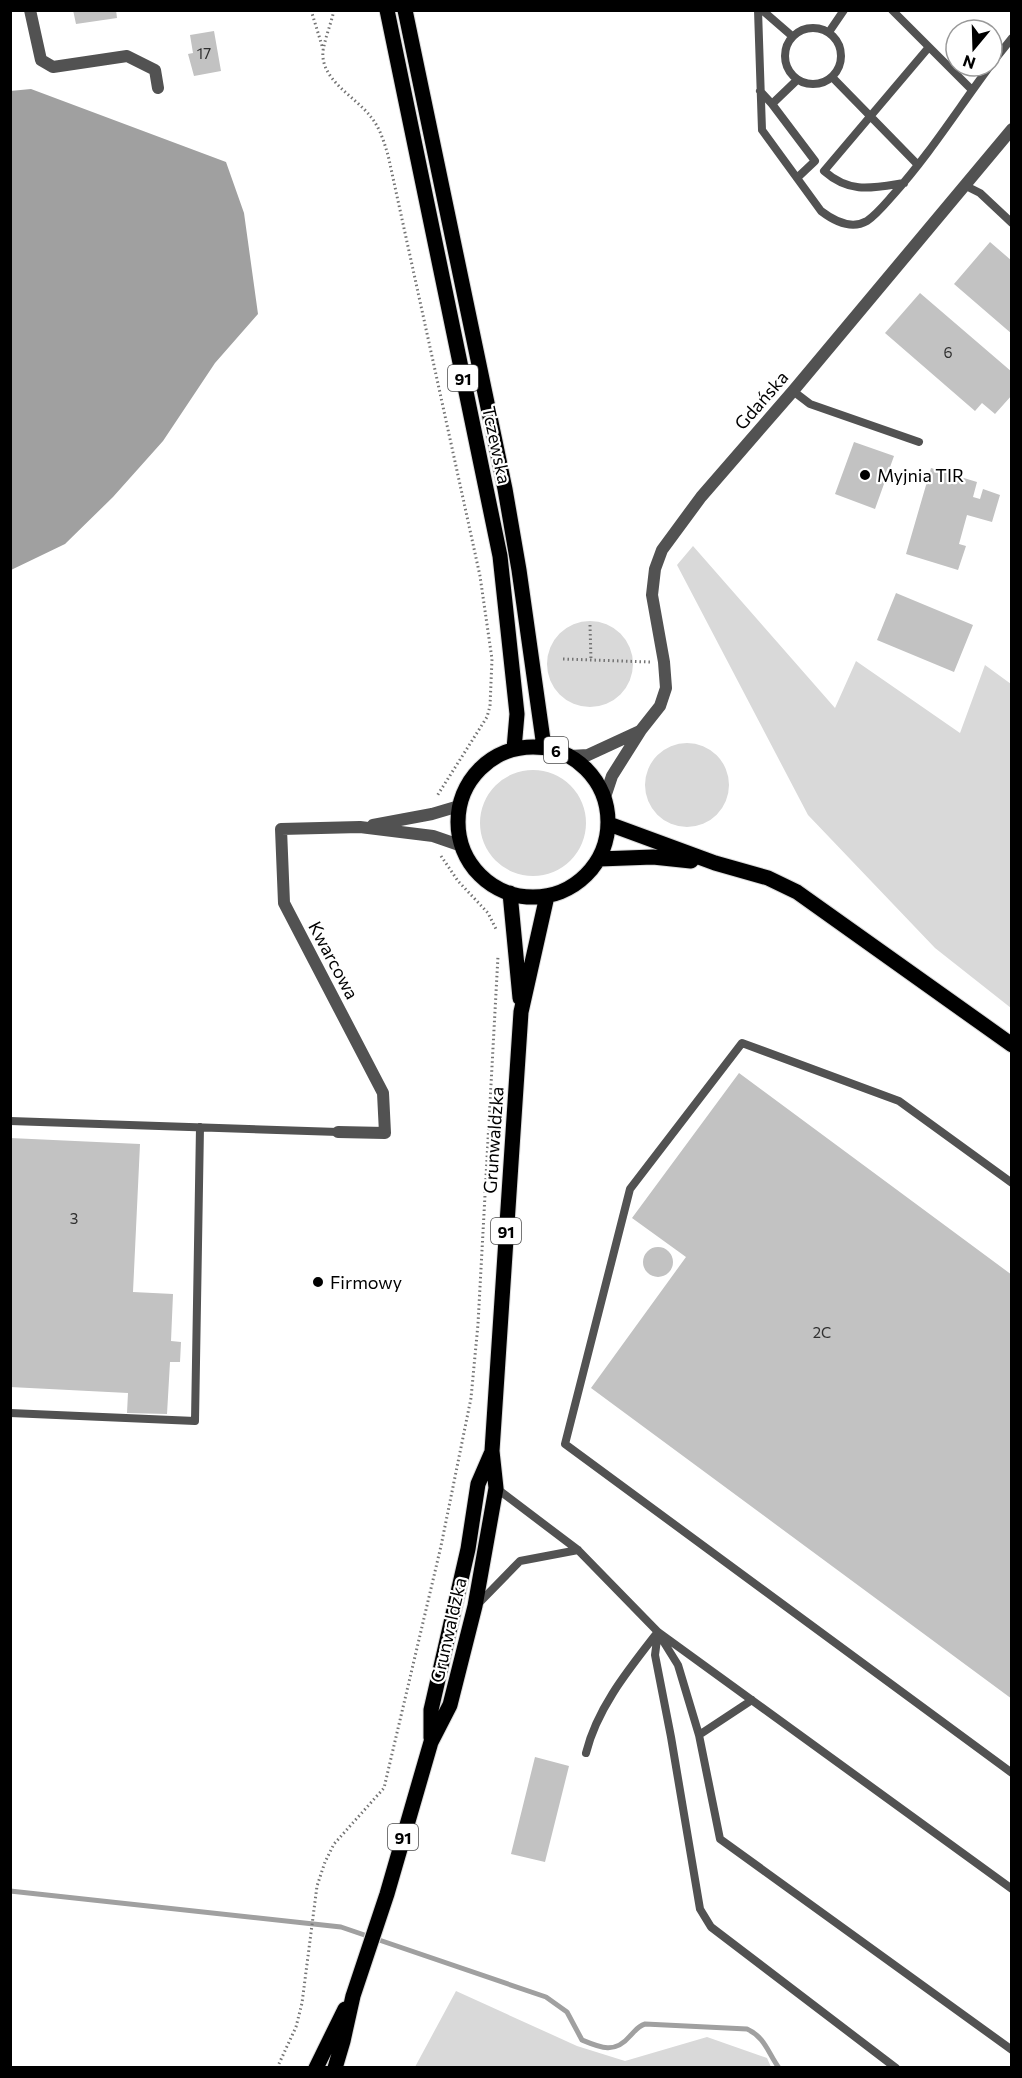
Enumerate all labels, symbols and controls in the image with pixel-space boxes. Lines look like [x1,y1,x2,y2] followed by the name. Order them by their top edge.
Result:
[944,18,1004,78] north arrow
[197,44,211,62] house number: 17
[960,52,978,74] text: N
[943,343,953,361] house number: 6
[448,365,478,391] road number: 91
[730,366,792,434] street label: Gdańska
[478,404,516,486] street label: Tczewska
[877,464,964,486] place label: Myjnia TIR
[858,468,872,482] marker: Myjnia TIR
[544,737,568,763] road number: 6
[304,917,364,1003] street label: Kwarcowa
[478,1086,508,1194] street label: Grunwaldzka
[70,1209,78,1227] house number: 3
[491,1218,521,1244] road number: 91
[330,1271,402,1293] place label: Firmowy
[311,1275,325,1289] marker: Firmowy
[813,1323,831,1341] house number: 2C
[425,1575,471,1685] street label: Grunwaldzka
[388,1824,418,1850] road number: 91

